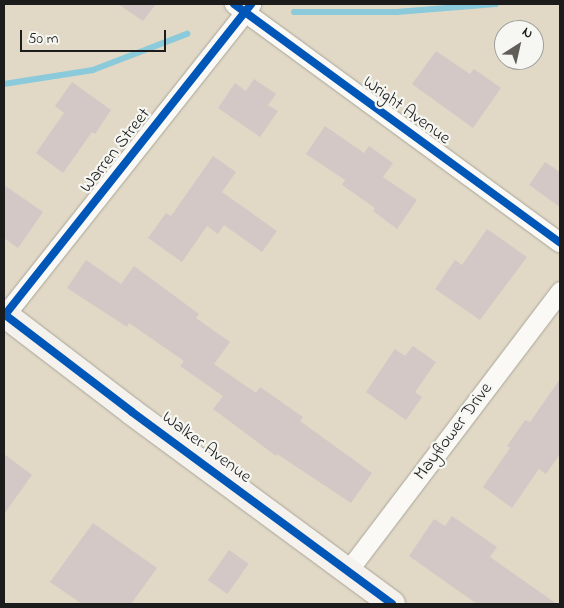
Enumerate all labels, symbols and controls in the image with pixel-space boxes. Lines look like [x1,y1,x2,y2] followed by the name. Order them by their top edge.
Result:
[22,20,169,52] scale bar
[494,20,544,70] north arrow
[517,22,537,44] text: N
[28,28,58,50] text: 50 m
[358,72,454,150] street label: Wright Avenue
[76,104,156,198] street label: Warren Street
[410,379,498,485] street label: Mayflower Drive
[157,407,255,489] street label: Walker Avenue

